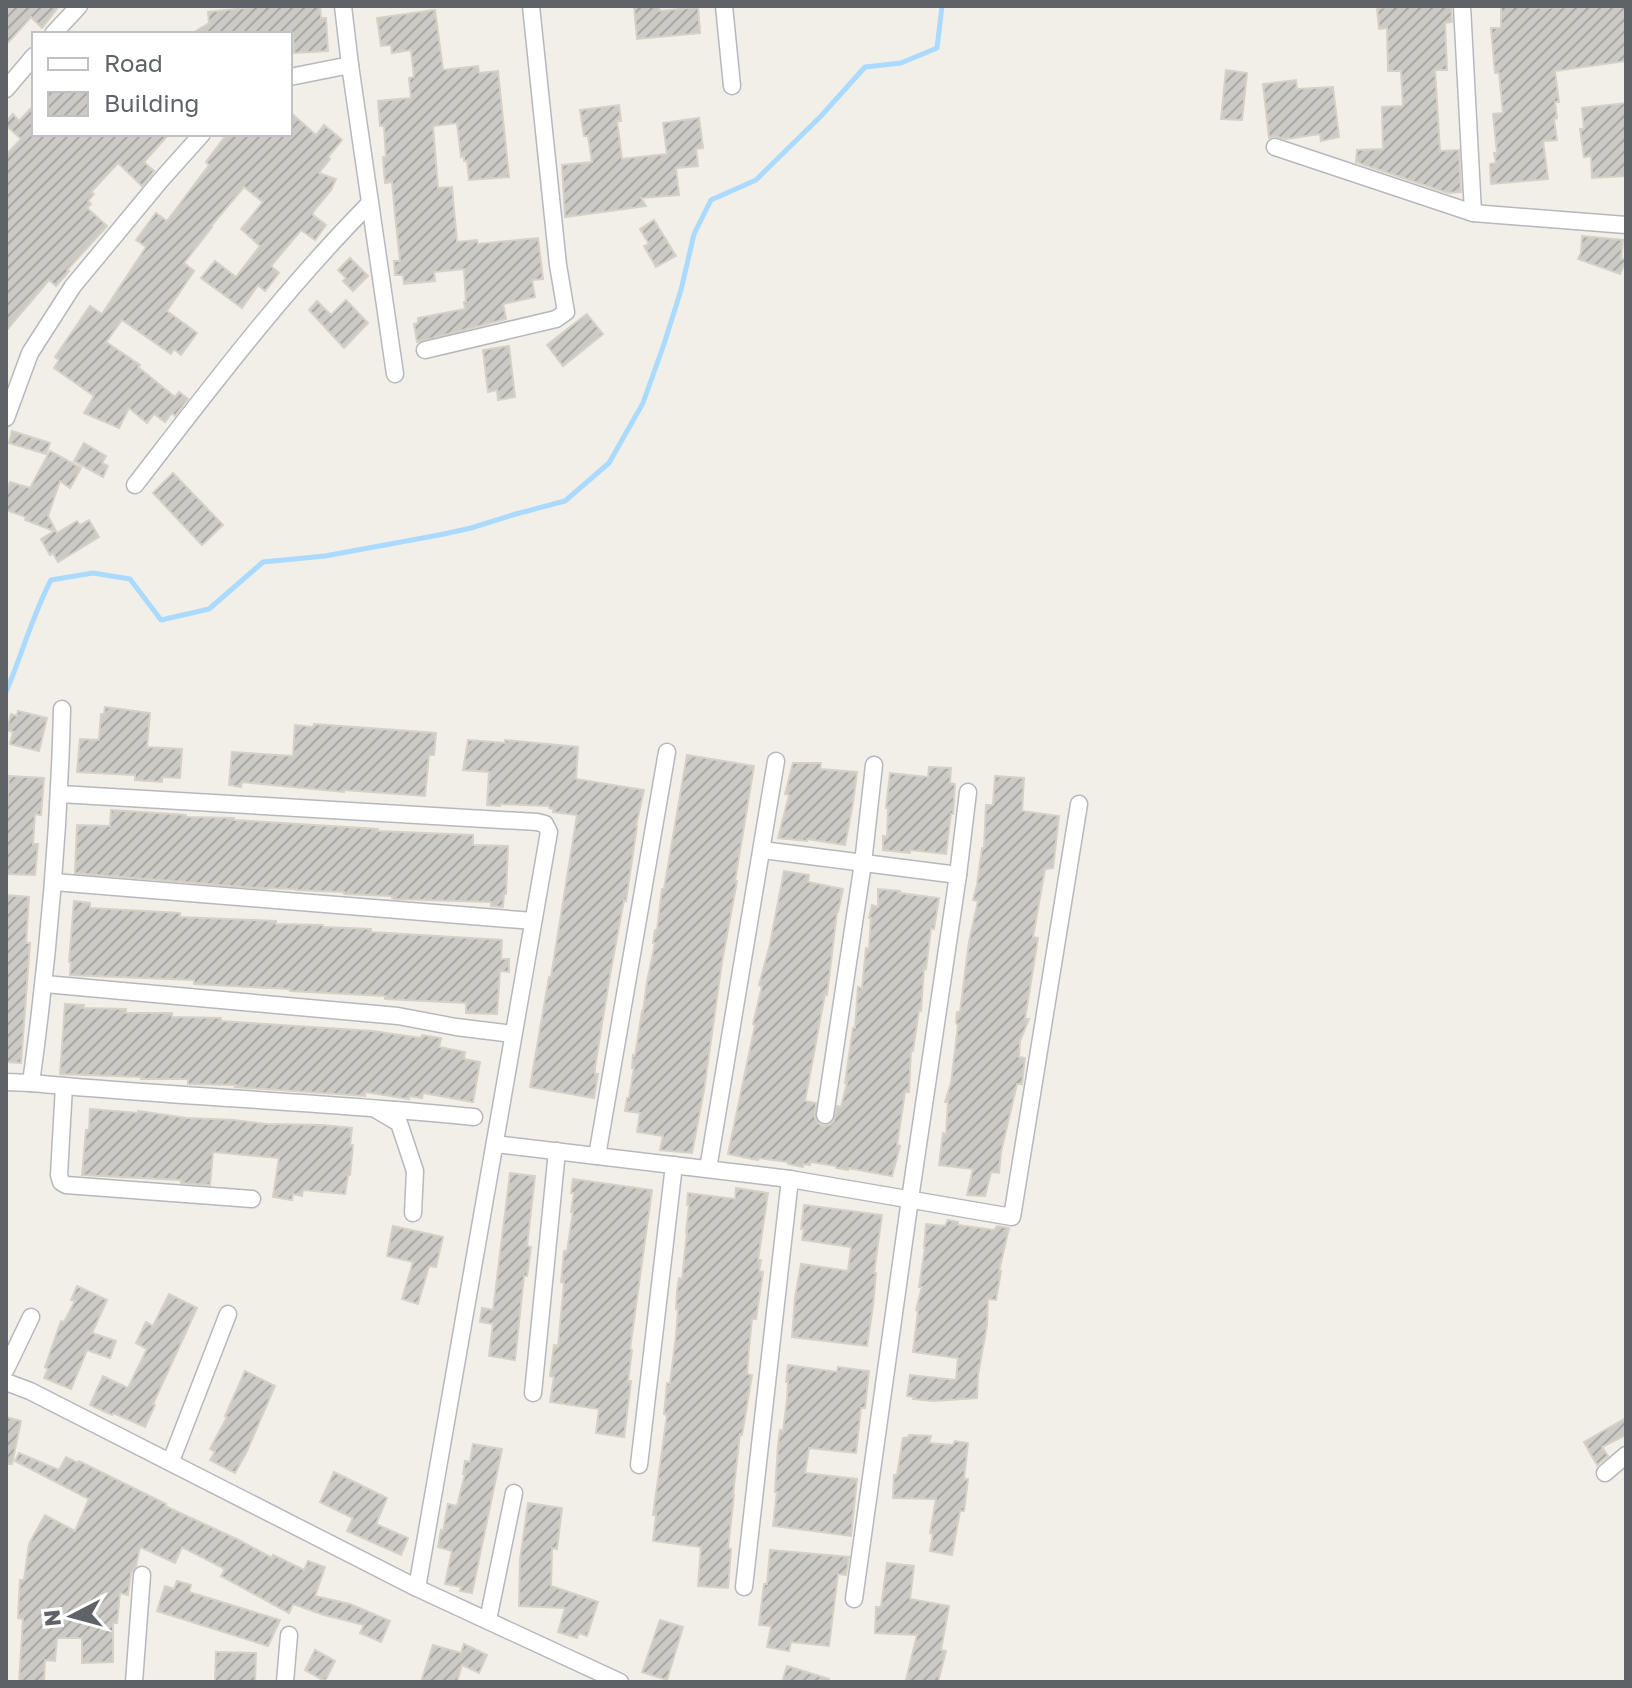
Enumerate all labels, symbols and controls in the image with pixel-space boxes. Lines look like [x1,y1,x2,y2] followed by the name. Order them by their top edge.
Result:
[32,32,292,136] legend
[104,48,163,77] text: Road
[104,88,199,117] text: Building
[32,1576,112,1656] north arrow
[37,1608,66,1628] text: N

